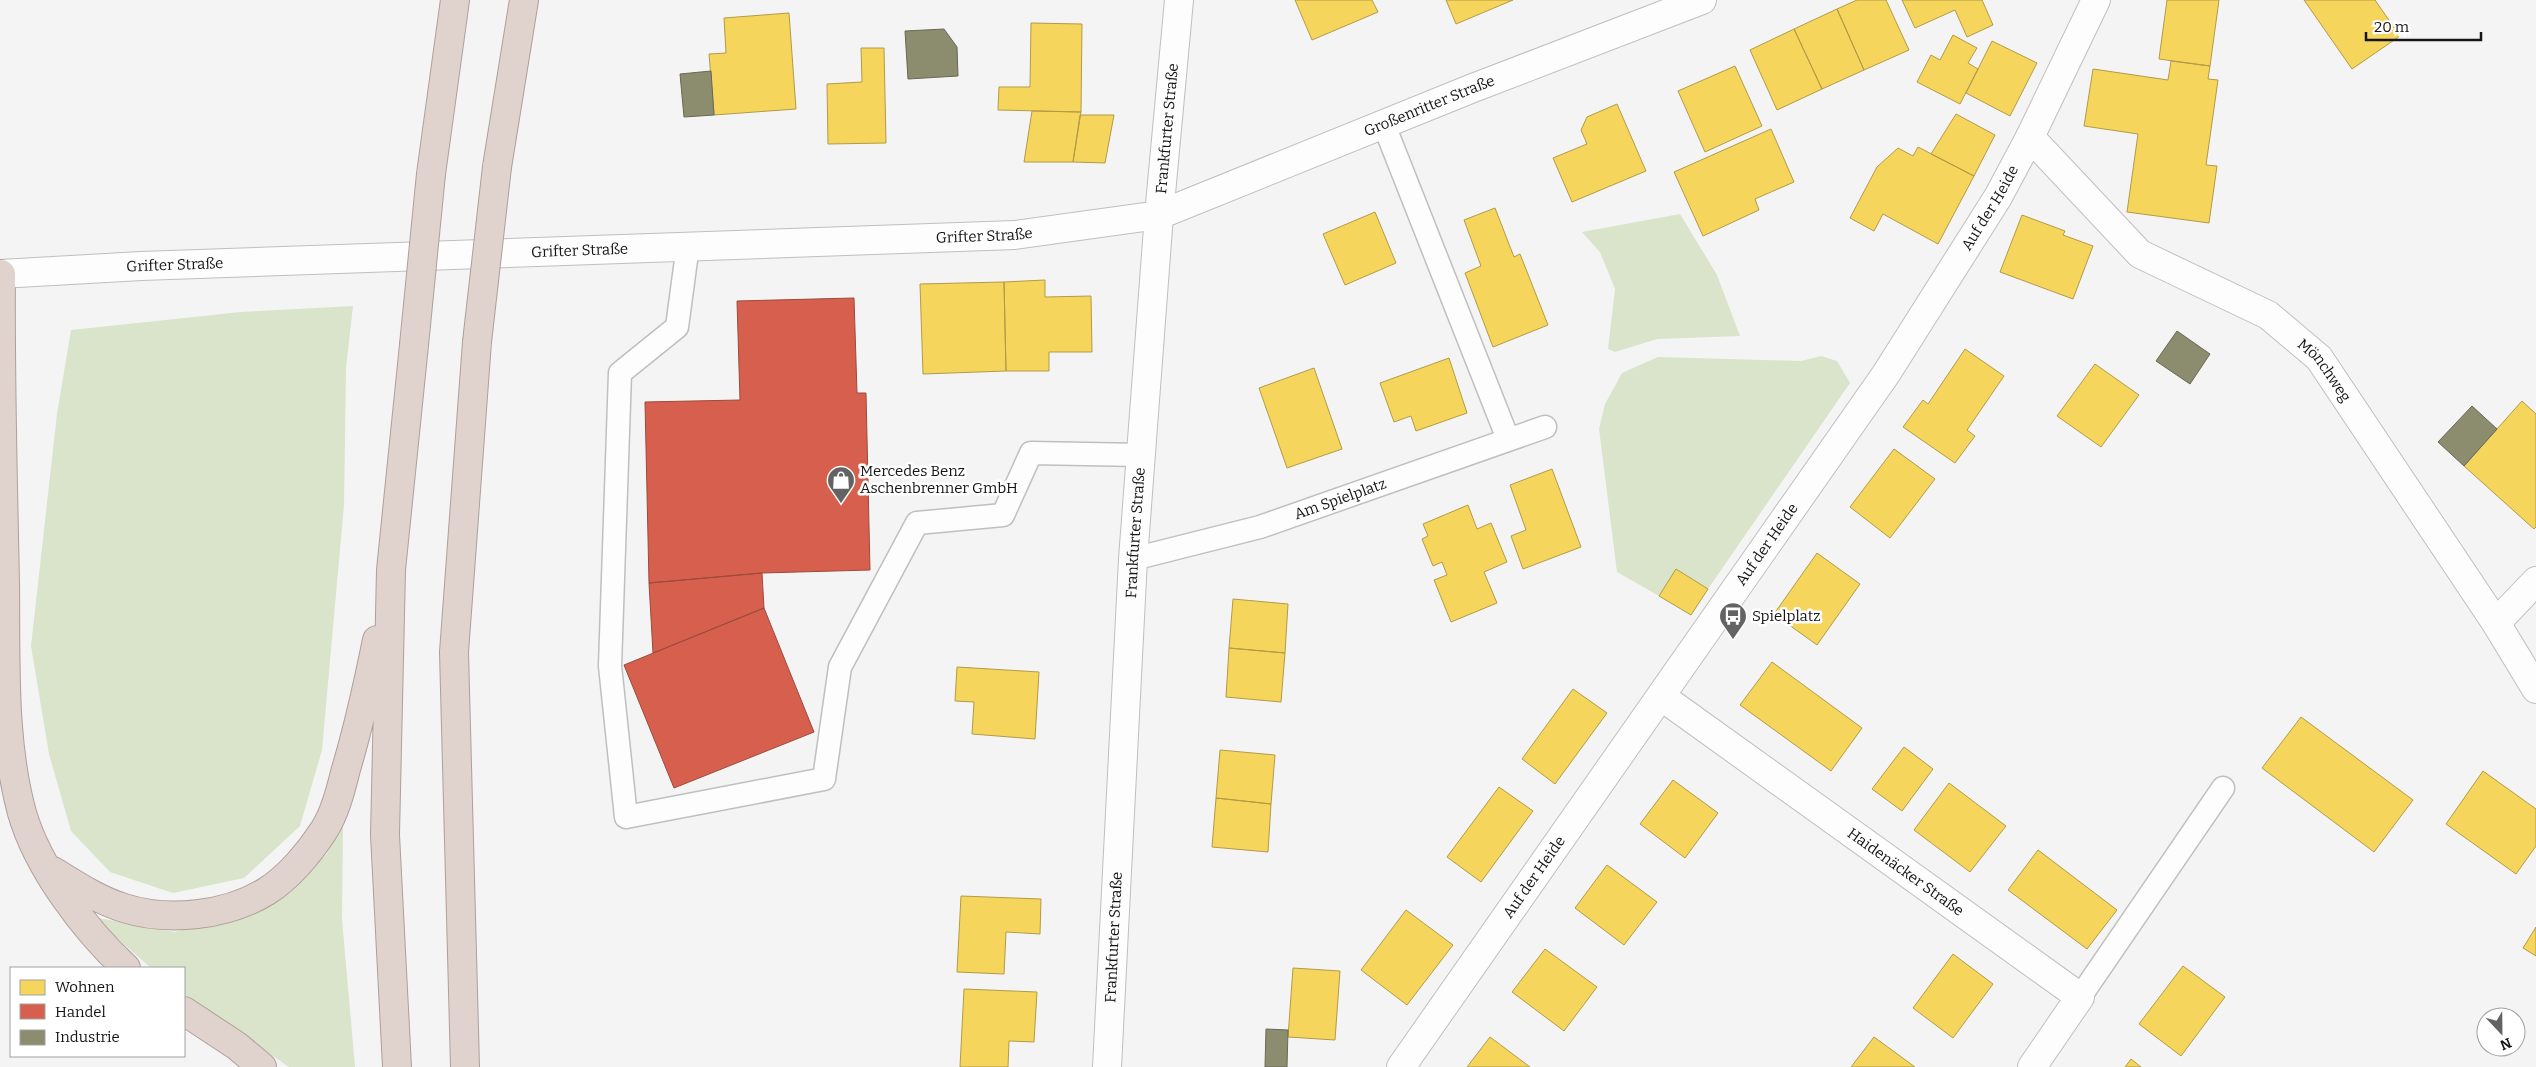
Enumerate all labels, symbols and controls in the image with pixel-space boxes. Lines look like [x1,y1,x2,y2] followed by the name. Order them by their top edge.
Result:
[2366,10,2481,42] scale bar
[2374,18,2410,36] text: 20 m
[1152,62,1182,195] street label: Frankfurter Straße
[1361,72,1497,140] street label: Großenritter Straße
[1958,162,2022,254] street label: Auf der Heide
[935,224,1034,247] street label: Grifter Straße
[531,240,628,261] street label: Grifter Straße
[126,254,224,276] street label: Grifter Straße
[2294,335,2355,405] street label: Mönchweg
[860,462,1018,497] place label: Mercedes Benz Aschenbrenner GmbH
[826,465,856,504] shop icon: Mercedes Benz Aschenbrenner GmbH
[1122,467,1149,599] street label: Frankfurter Straße
[1292,474,1389,523] street label: Am Spielplatz
[1732,500,1802,589] street label: Auf der Heide
[1718,601,1748,640] bus stop icon: Spielplatz
[1752,607,1820,625] place label: Spielplatz
[1844,824,1967,920] street label: Haidenäcker Straße
[1499,832,1569,921] street label: Auf der Heide
[1101,871,1126,1003] street label: Frankfurter Straße
[10,967,185,1057] legend
[55,978,115,996] text: Wohnen
[55,1003,106,1021] text: Handel
[2476,1007,2526,1057] north arrow
[55,1028,120,1046] text: Industrie
[2497,1034,2514,1054] text: N

